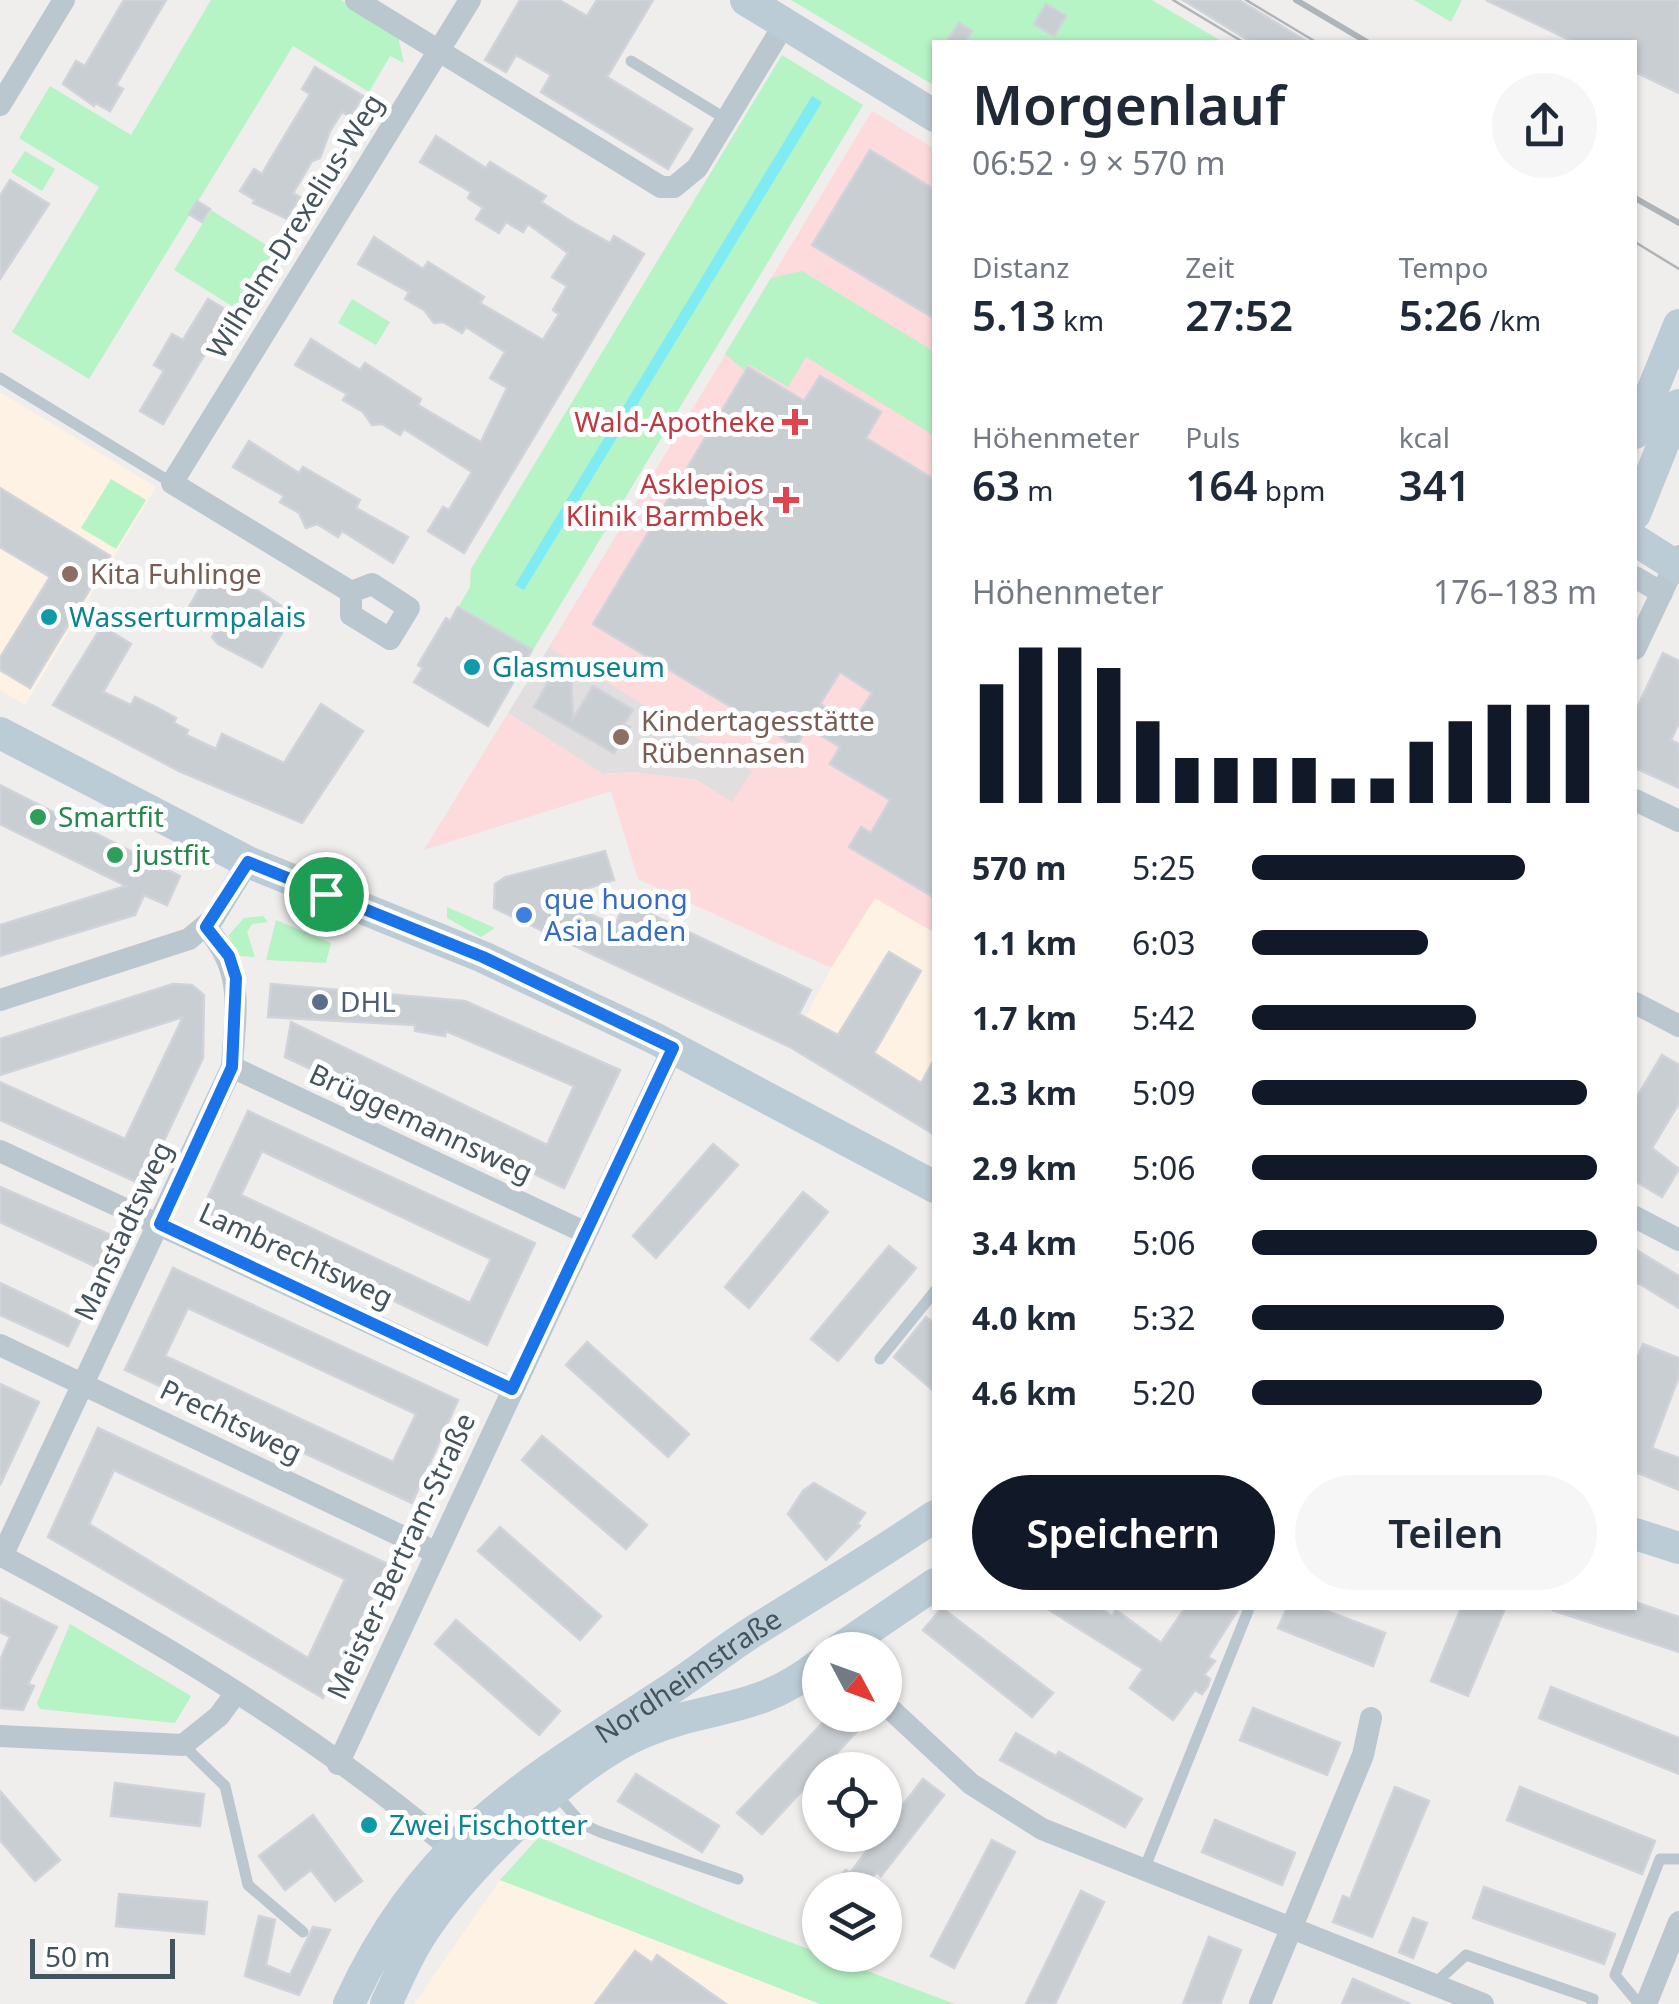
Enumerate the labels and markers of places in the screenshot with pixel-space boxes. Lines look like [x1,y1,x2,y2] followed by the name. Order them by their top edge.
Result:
[574,402,775,440] place label: Wald-Apotheke
[784,411,806,433] marker: Wald-Apotheke
[566,464,764,534] place label: Asklepios Klinik Barmbek
[773,487,799,513] marker: Asklepios Klinik Barmbek
[90,554,262,592] place label: Kita Fuhlinge
[59,563,81,585] marker: Kita Fuhlinge
[69,597,306,635] place label: Wasserturmpalais
[38,606,60,628] marker: Wasserturmpalais
[492,647,665,685] place label: Glasmuseum
[461,656,483,678] marker: Glasmuseum
[641,701,875,771] place label: Kindertagesstätte Rübennasen
[610,726,632,748] marker: Kindertagesstätte Rübennasen
[58,797,164,835] place label: Smartfit
[27,806,49,828] marker: Smartfit
[133,835,210,873] place label: justfit
[104,844,126,866] marker: justfit
[284,852,369,937] pin
[544,879,688,949] place label: que huong Asia Laden
[513,904,535,926] marker: que huong Asia Laden
[340,982,396,1020] place label: DHL
[309,991,331,1013] marker: DHL
[389,1805,588,1843] place label: Zwei Fischotter
[358,1814,380,1836] marker: Zwei Fischotter

